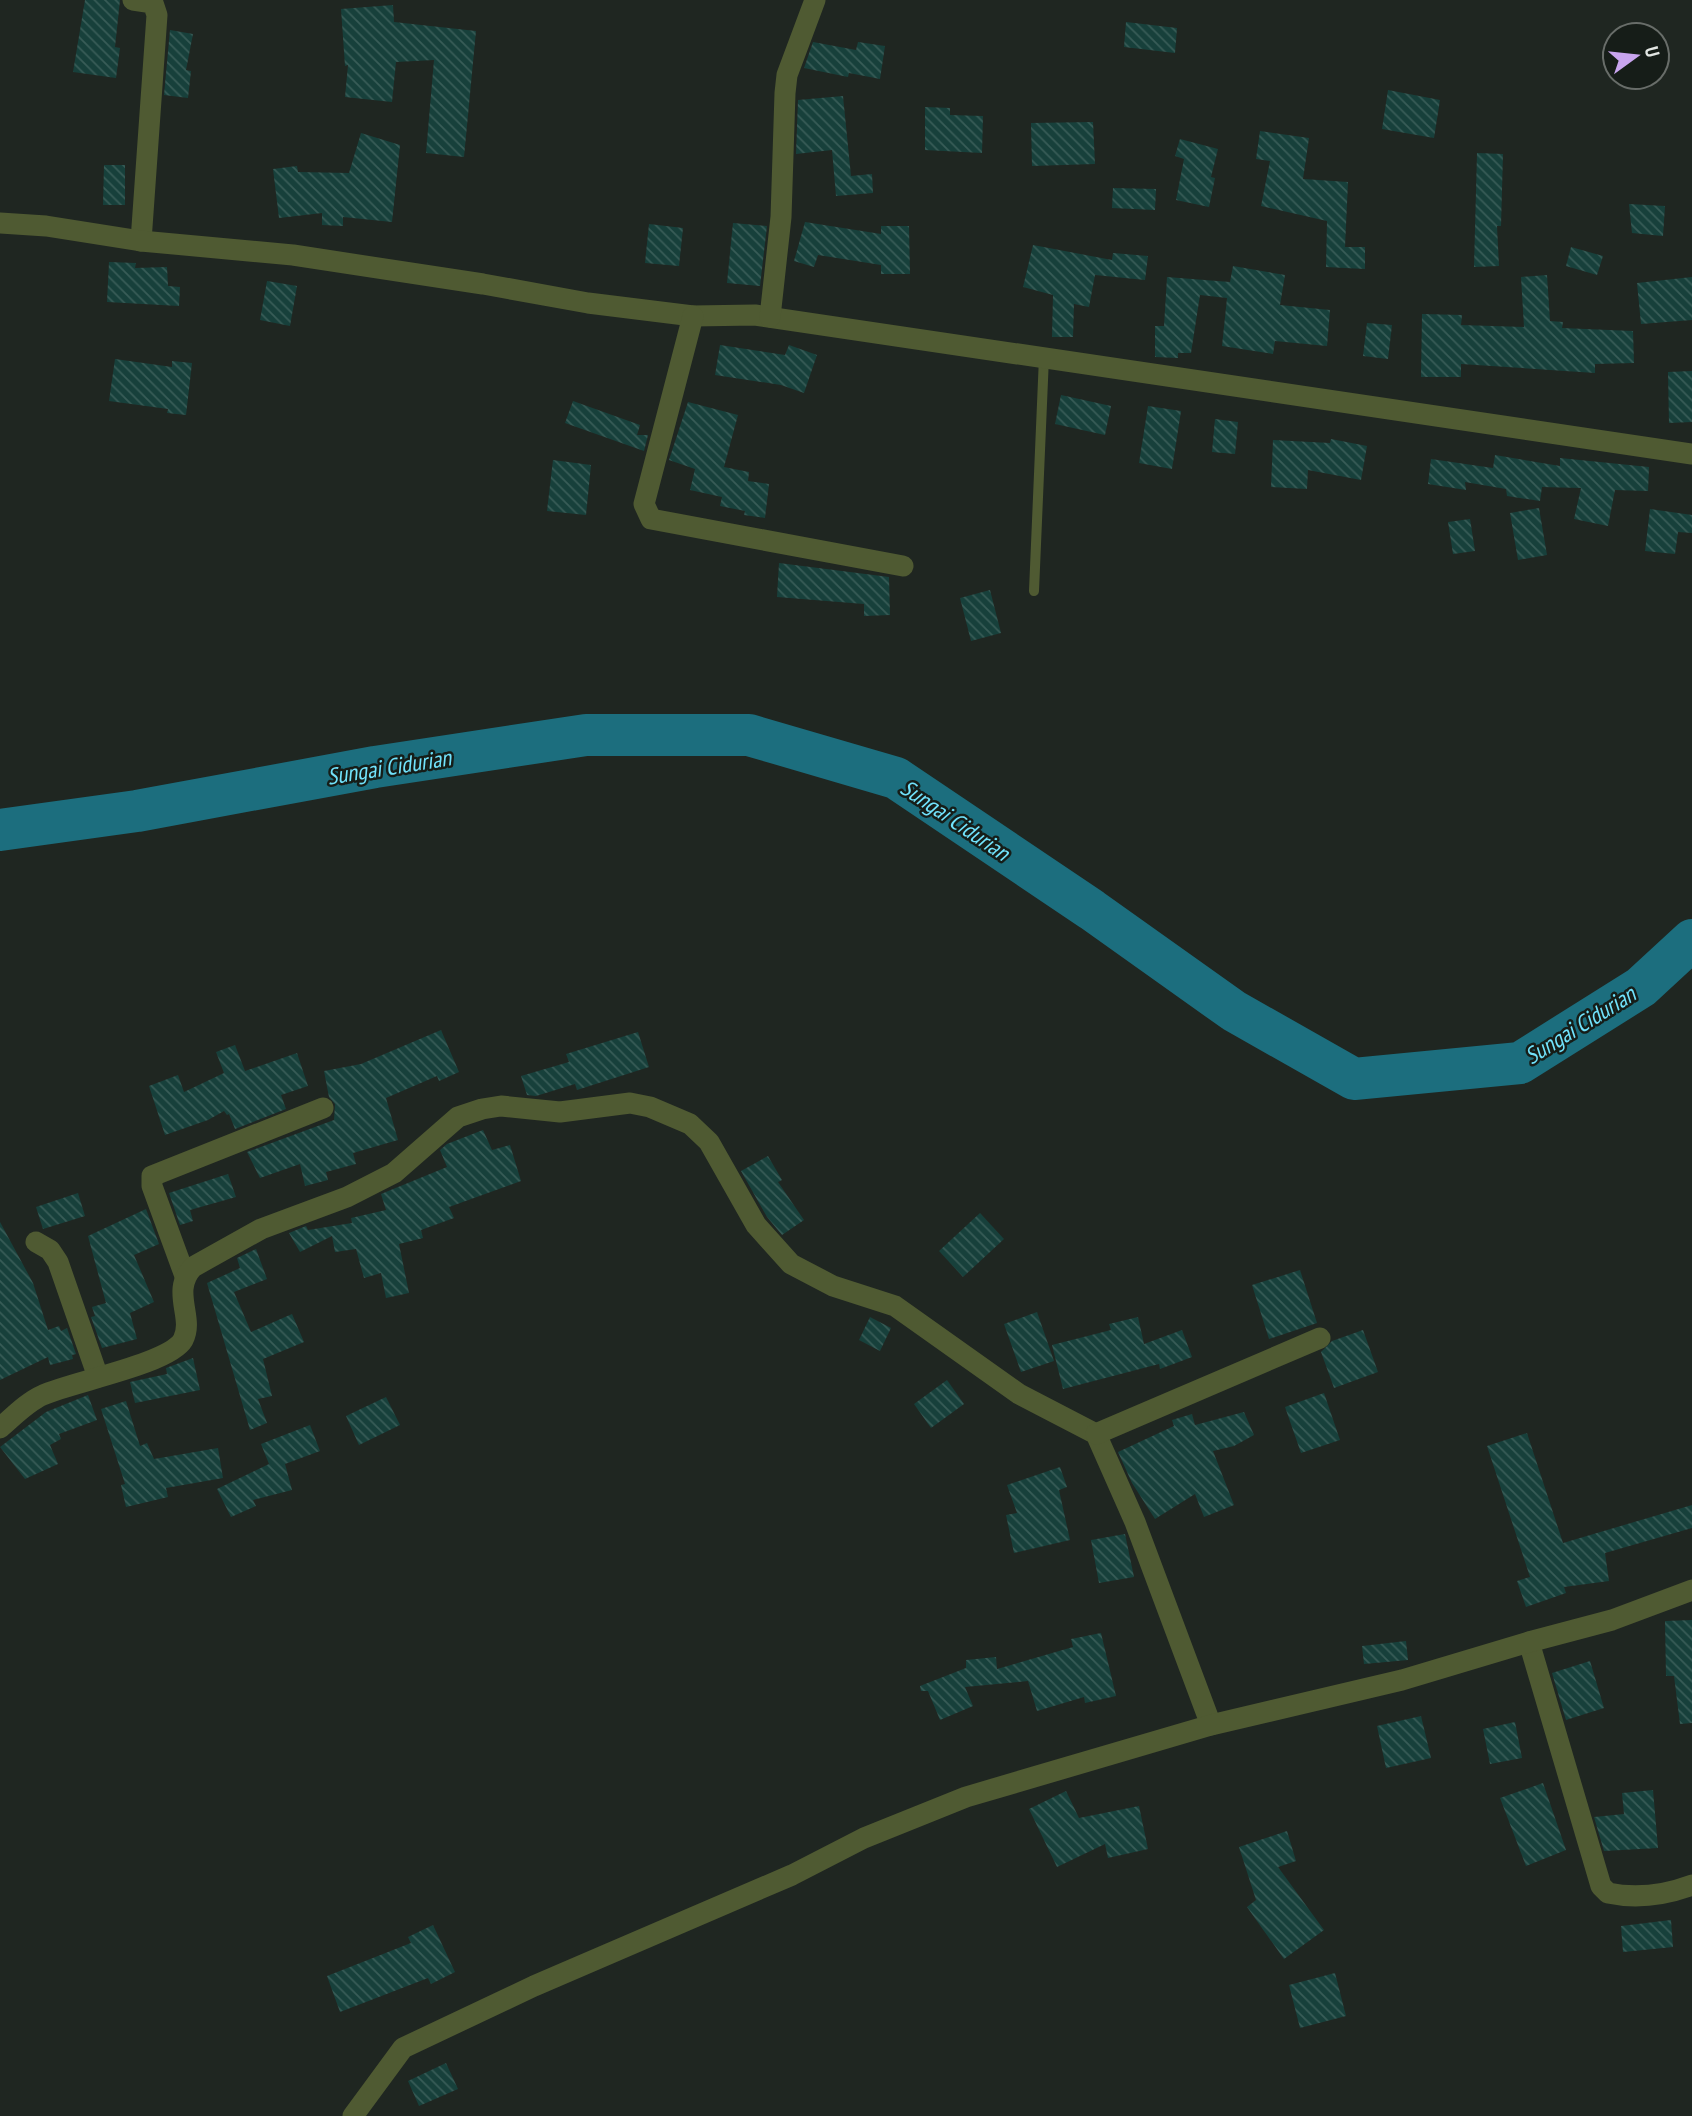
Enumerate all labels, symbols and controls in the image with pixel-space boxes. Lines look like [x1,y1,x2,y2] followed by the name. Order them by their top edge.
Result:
[1601,21,1671,91] north arrow
[1640,44,1665,59] text: U
[325,742,455,791] water label: Sungai Cidurian
[895,773,1017,868] water label: Sungai Cidurian
[1519,978,1642,1070] water label: Sungai Cidurian

